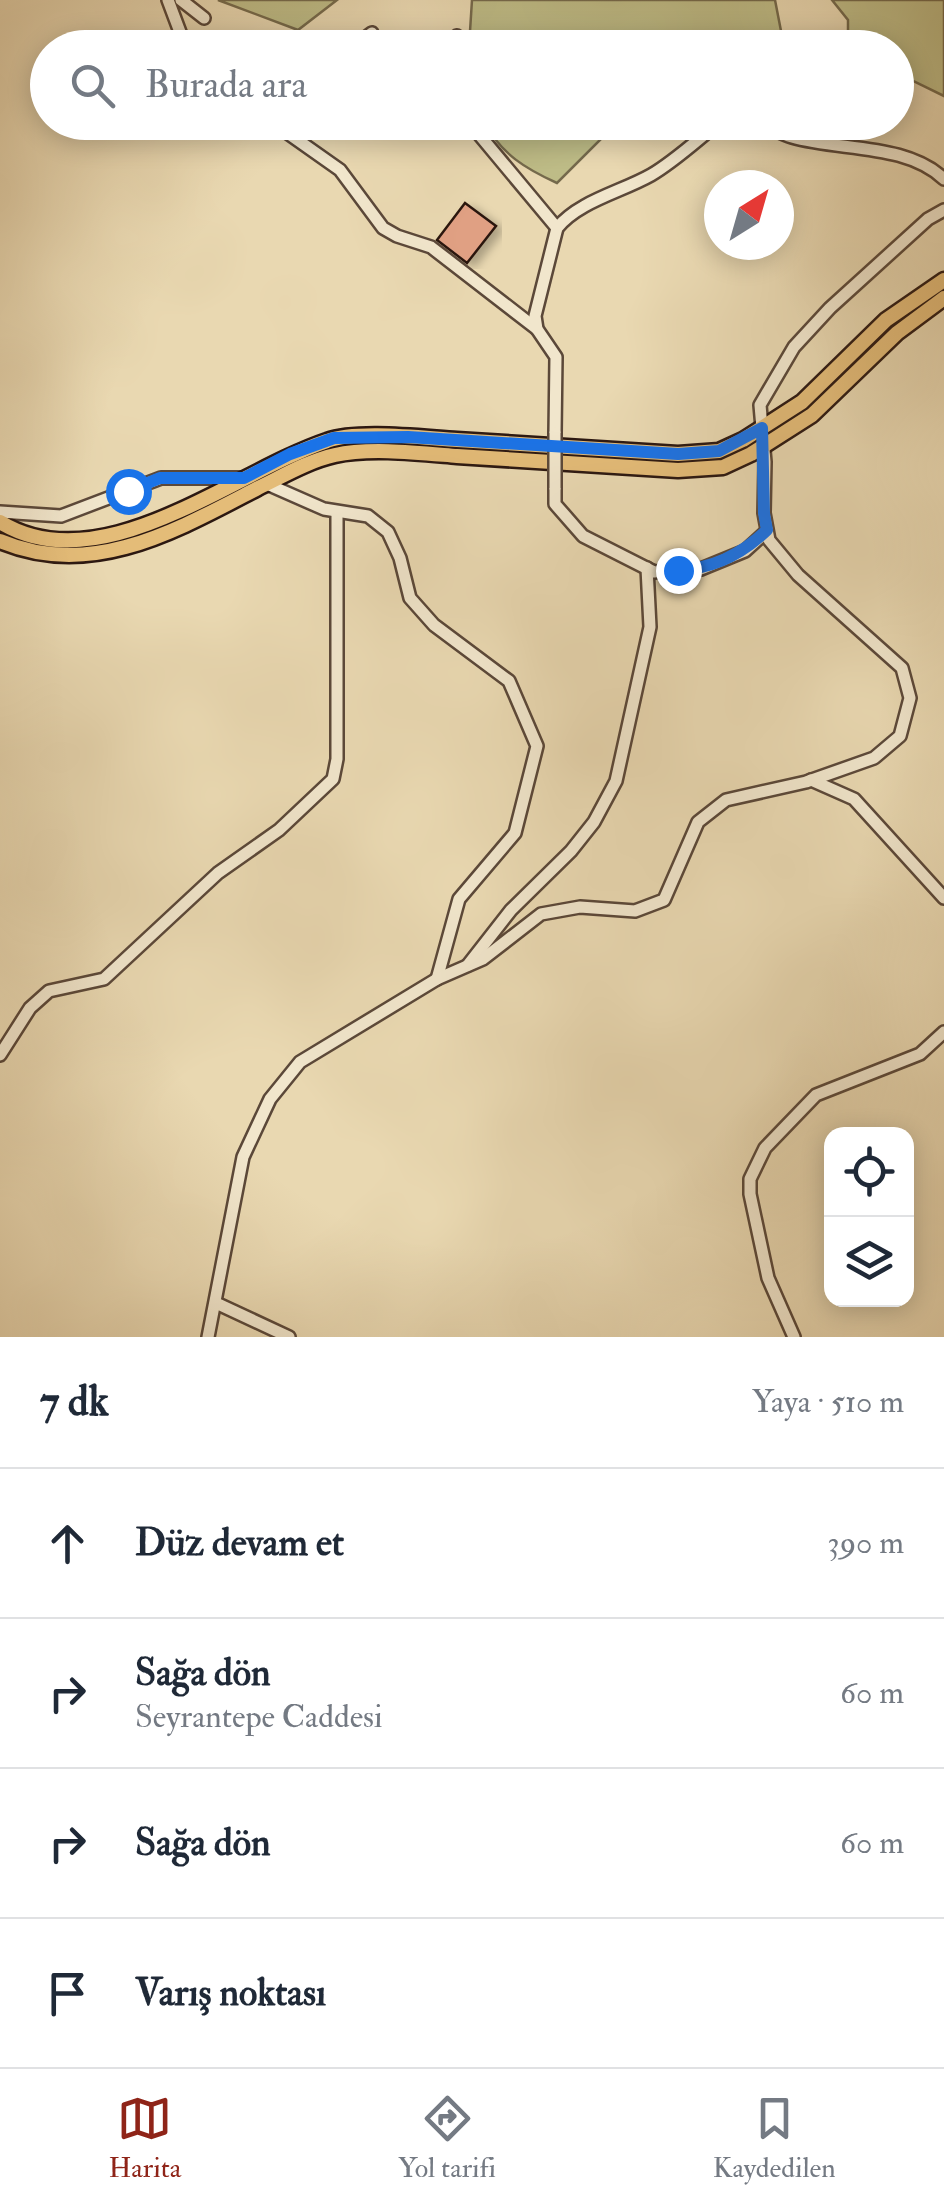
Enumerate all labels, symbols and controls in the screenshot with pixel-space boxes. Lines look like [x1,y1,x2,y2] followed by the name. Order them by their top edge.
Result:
[30,30,914,140] search box
[65,58,120,113] icon: search
[145,61,307,109] text: Burada ara
[704,170,794,260] north arrow
[106,469,152,515] route start
[656,548,702,594] route end
[824,1127,914,1307] map controls
[824,1127,914,1217] button: locate
[824,1217,914,1307] button: layers
[40,1376,109,1428] text: 7 dk
[752,1382,904,1422] text: Yaya · 510 m
[40,1516,95,1571] icon: ahead
[135,1519,344,1567] text: Düz devam et
[827,1523,904,1563] text: 390 m
[135,1649,271,1697] text: Sağa dön
[40,1666,95,1721] icon: right
[840,1673,904,1713] text: 60 m
[135,1697,382,1737] text: Seyrantepe Caddesi
[40,1816,95,1871] icon: right
[135,1819,271,1867] text: Sağa dön
[840,1823,904,1863] text: 60 m
[40,1966,95,2021] icon: arrive
[135,1969,326,2017] text: Varış noktası
[108,2091,181,2186] tab: Harita
[398,2091,496,2186] tab: Yol tarifi
[713,2091,836,2186] tab: Kaydedilen

